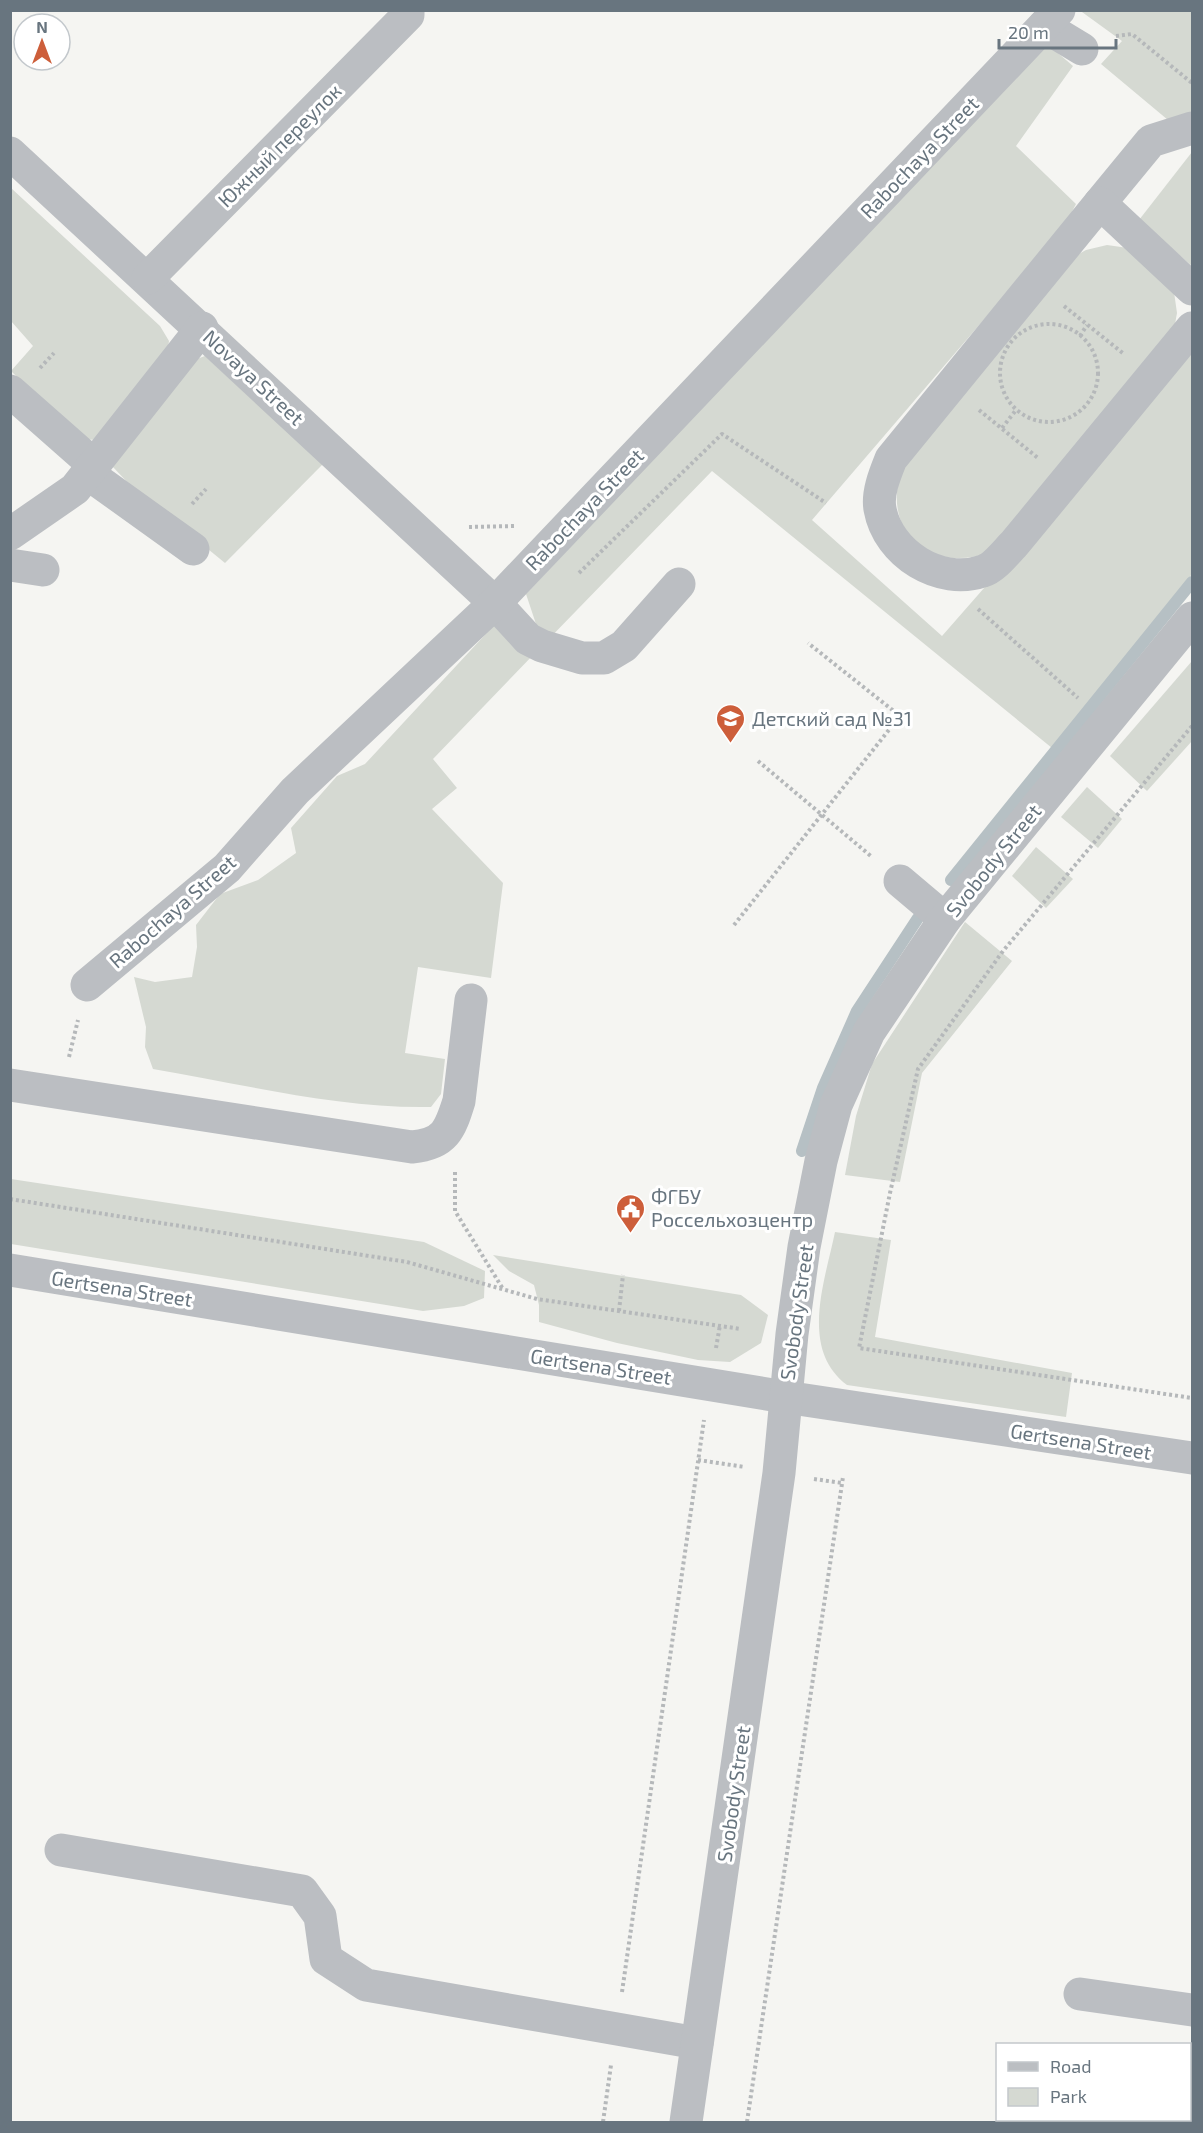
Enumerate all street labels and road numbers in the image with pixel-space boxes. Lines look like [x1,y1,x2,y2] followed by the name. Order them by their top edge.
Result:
[212,78,347,212] street label: Южный переулок
[855,91,983,223] street label: Rabochaya Street
[199,324,309,430] street label: Novaya Street
[520,443,648,575] street label: Rabochaya Street
[940,799,1046,921] street label: Svobody Street
[104,849,241,973] street label: Rabochaya Street
[775,1242,817,1382] street label: Svobody Street
[50,1265,195,1311] street label: Gertsena Street
[529,1343,674,1389] street label: Gertsena Street
[1009,1418,1154,1464] street label: Gertsena Street
[712,1724,754,1864] street label: Svobody Street

